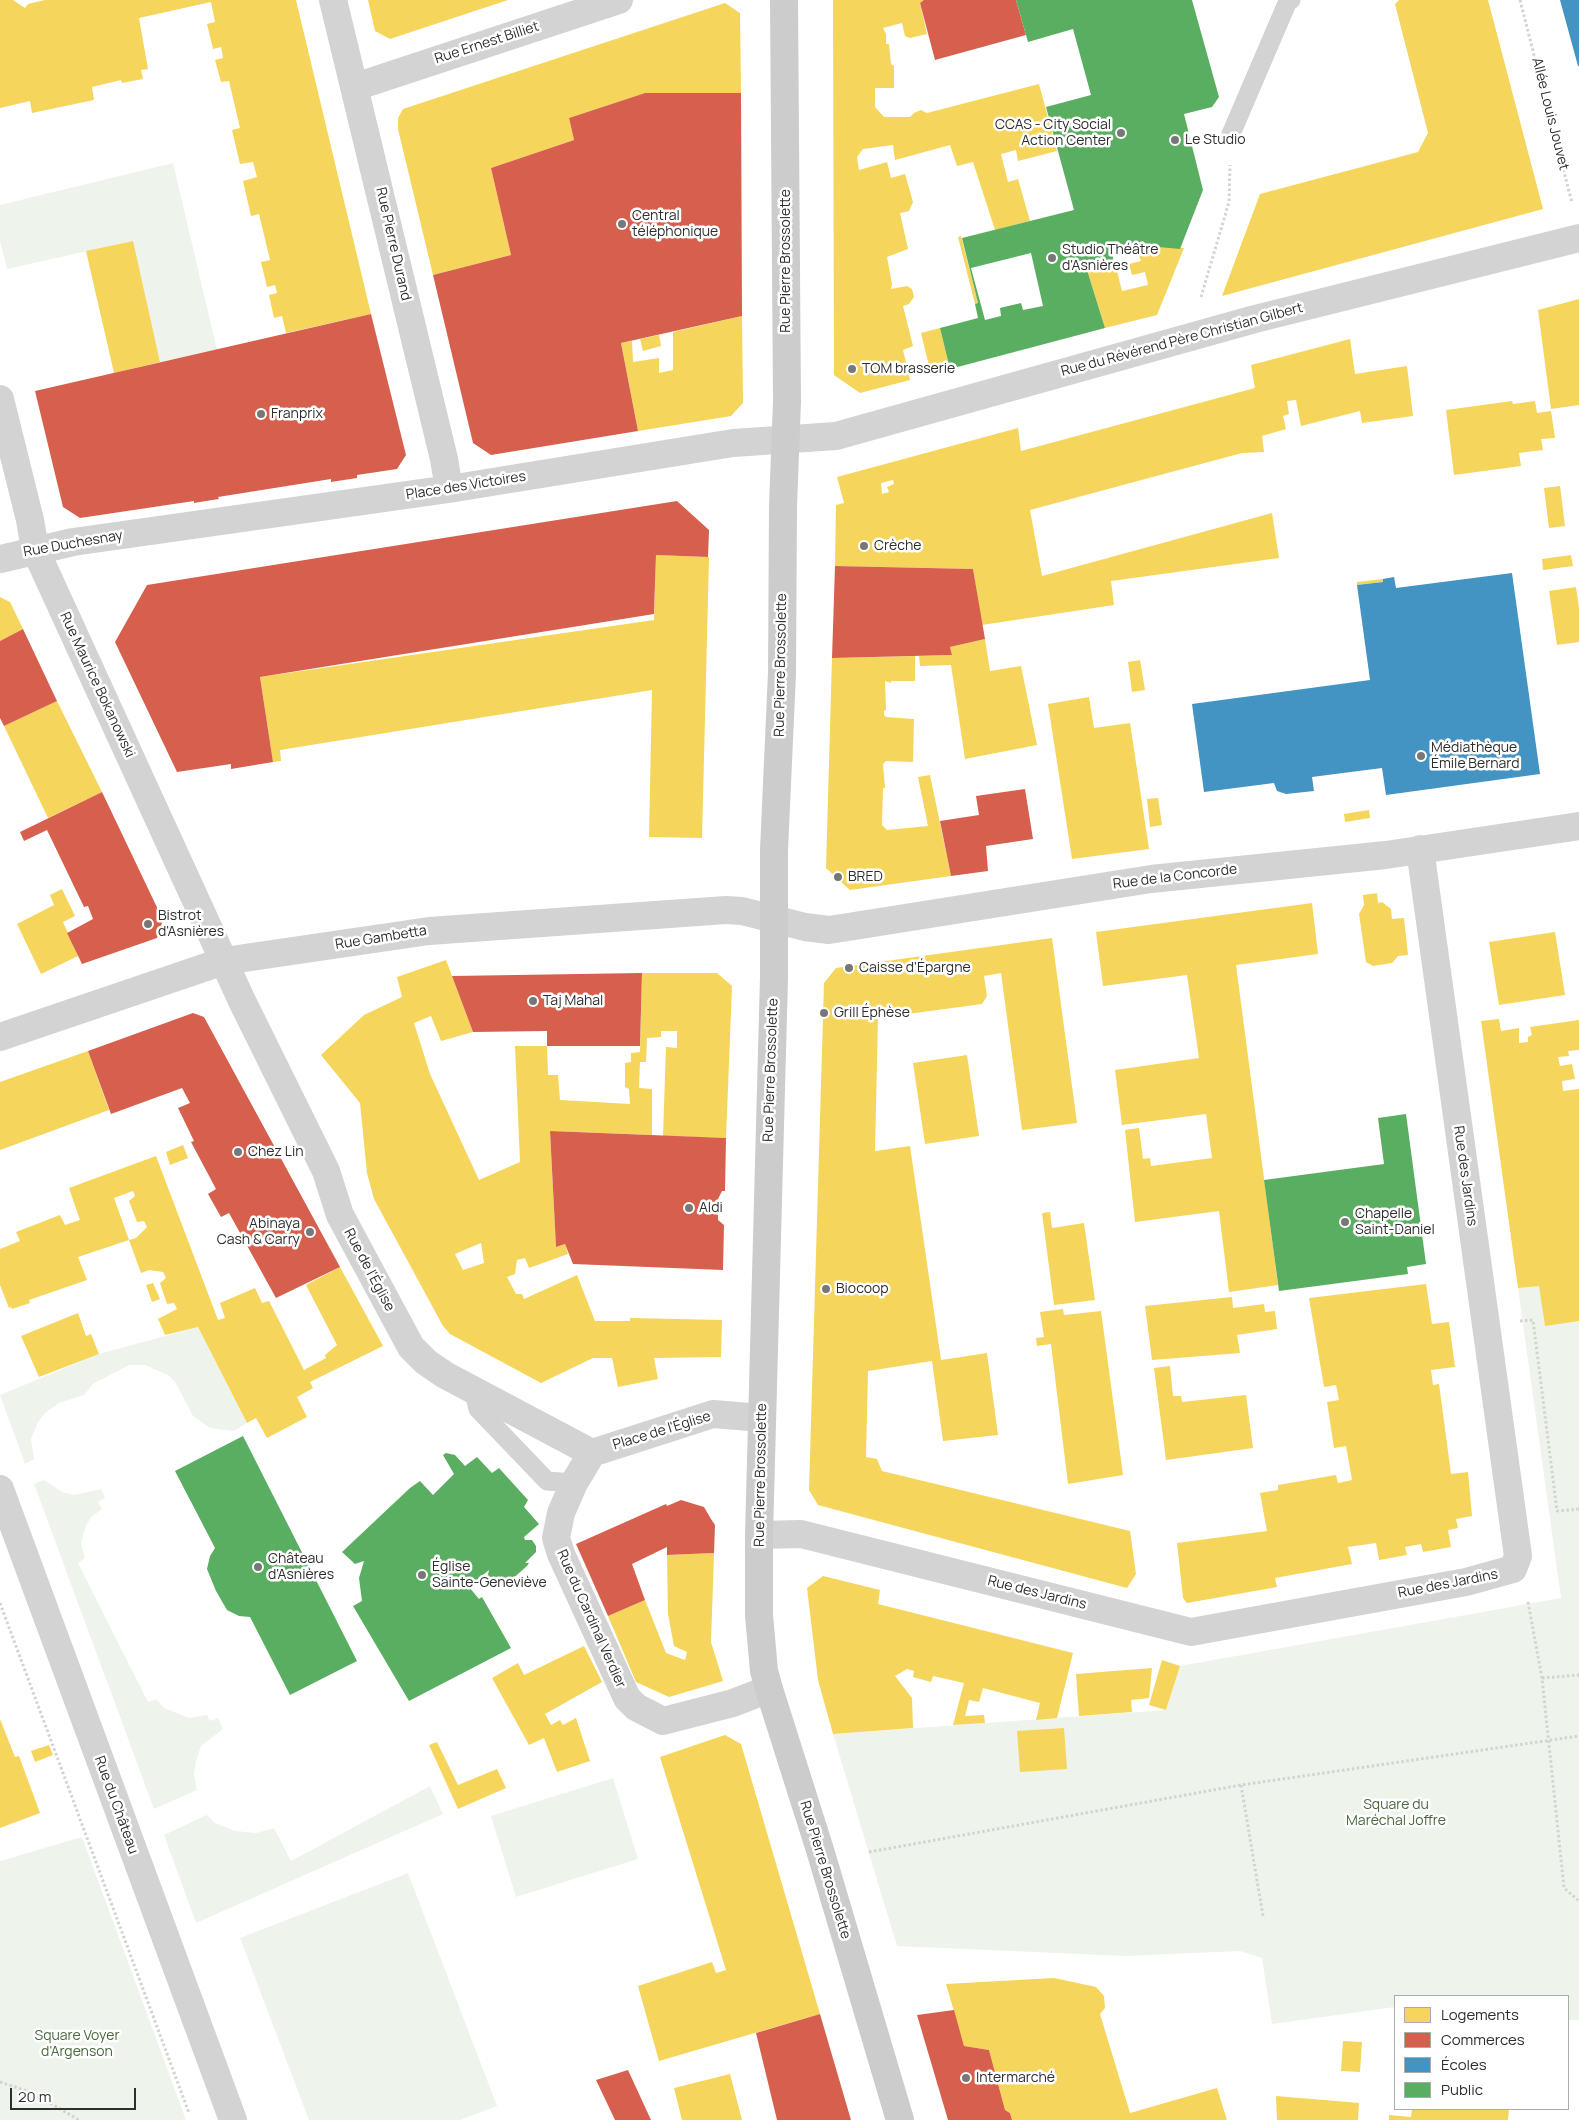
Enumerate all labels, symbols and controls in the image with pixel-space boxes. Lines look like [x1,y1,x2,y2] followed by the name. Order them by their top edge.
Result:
[433,18,541,68] street label: Rue Ernest Billiet
[1528,56,1572,172] street label: Allée Louis Jouvet
[995,117,1111,150] place label: CCAS - City Social Action Center
[1115,127,1127,139] marker: CCAS - City Social Action Center
[1185,132,1246,148] place label: Le Studio
[1169,134,1181,146] marker: Le Studio
[372,186,414,302] street label: Rue Pierre Durand
[778,189,794,333] street label: Rue Pierre Brossolette
[632,208,718,240] place label: Central téléphonique
[616,218,628,230] marker: Central téléphonique
[1062,242,1158,274] place label: Studio Théâtre d'Asnières
[1046,252,1058,264] marker: Studio Théâtre d'Asnières
[1059,300,1305,380] street label: Rue du Révérend Père Christian Gilbert
[862,361,955,377] place label: TOM brasserie
[846,363,858,375] marker: TOM brasserie
[271,406,323,422] place label: Franprix
[255,408,267,420] marker: Franprix
[405,468,527,504] street label: Place des Victoires
[22,527,124,561] street label: Rue Duchesnay
[874,538,921,554] place label: Crèche
[858,540,870,552] marker: Crèche
[771,593,791,737] street label: Rue Pierre Brossolette
[56,610,138,760] street label: Rue Maurice Bokanowski
[1431,740,1519,772] place label: Médiathèque Émile Bernard
[1415,750,1427,762] marker: Médiathèque Émile Bernard
[1112,861,1238,893] street label: Rue de la Concorde
[848,869,883,885] place label: BRED
[832,871,844,883] marker: BRED
[158,908,224,940] place label: Bistrot d'Asnières
[142,918,154,930] marker: Bistrot d'Asnières
[334,922,428,954] street label: Rue Gambetta
[859,960,971,976] place label: Caisse d'Épargne
[843,962,855,974] marker: Caisse d'Épargne
[543,993,603,1009] place label: Taj Mahal
[527,995,539,1007] marker: Taj Mahal
[760,998,782,1142] street label: Rue Pierre Brossolette
[834,1005,910,1021] place label: Grill Éphèse
[818,1007,830,1019] marker: Grill Éphèse
[1450,1125,1480,1227] street label: Rue des Jardins
[248,1144,303,1160] place label: Chez Lin
[232,1146,244,1158] marker: Chez Lin
[699,1200,723,1216] place label: Aldi
[683,1202,695,1214] marker: Aldi
[1355,1206,1435,1238] place label: Chapelle Saint-Daniel
[217,1216,300,1248] place label: Abinaya Cash & Carry
[1339,1216,1351,1228] marker: Chapelle Saint-Daniel
[304,1226,316,1238] marker: Abinaya Cash & Carry
[340,1226,398,1314] street label: Rue de l'Église
[836,1281,889,1297] place label: Biocoop
[820,1283,832,1295] marker: Biocoop
[751,1403,771,1547] street label: Rue Pierre Brossolette
[611,1408,713,1454] street label: Place de l'Église
[553,1547,629,1691] street label: Rue du Cardinal Verdier
[268,1551,334,1584] place label: Château d'Asnières
[432,1559,547,1591] place label: Église Sainte-Geneviève
[252,1561,264,1573] marker: Château d'Asnières
[1397,1566,1499,1602] street label: Rue des Jardins
[416,1569,428,1581] marker: Église Sainte-Geneviève
[986,1573,1088,1613] street label: Rue des Jardins
[90,1754,142,1856] street label: Rue du Château
[1346,1797,1446,1830] park label: Square du Maréchal Joffre
[796,1799,854,1941] street label: Rue Pierre Brossolette
[1394,1995,1569,2110] legend
[1441,2004,1519,2025] text: Logements
[35,2028,119,2060] park label: Square Voyer d'Argenson
[1441,2029,1525,2050] text: Commerces
[1441,2054,1487,2075] text: Écoles
[976,2070,1055,2086] place label: Intermarché
[960,2072,972,2084] marker: Intermarché
[12,2078,139,2110] scale bar
[1441,2079,1483,2100] text: Public
[18,2086,51,2107] text: 20 m

